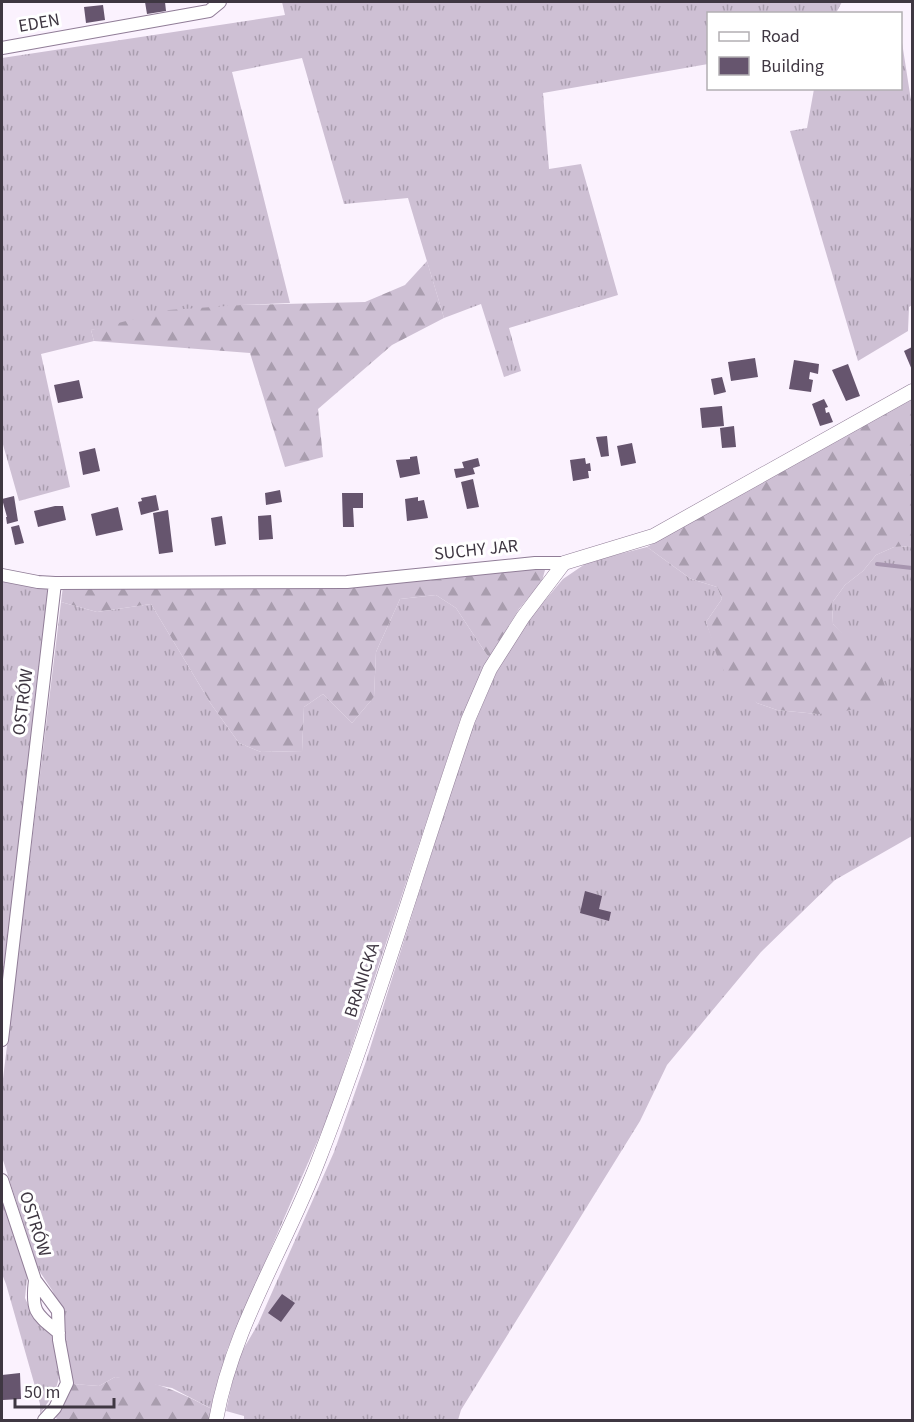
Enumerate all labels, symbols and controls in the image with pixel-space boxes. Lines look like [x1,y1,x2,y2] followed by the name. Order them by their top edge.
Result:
[16,7,62,39] street label: EDEN
[707,12,902,90] legend
[761,24,800,49] text: Road
[761,54,824,79] text: Building
[433,533,519,567] street label: SUCHY JAR
[7,667,39,737] street label: OSTRÓW
[338,939,386,1021] street label: BRANICKA
[13,1188,57,1260] street label: OSTRÓW
[15,1371,114,1409] scale bar
[24,1380,60,1405] text: 50 m

